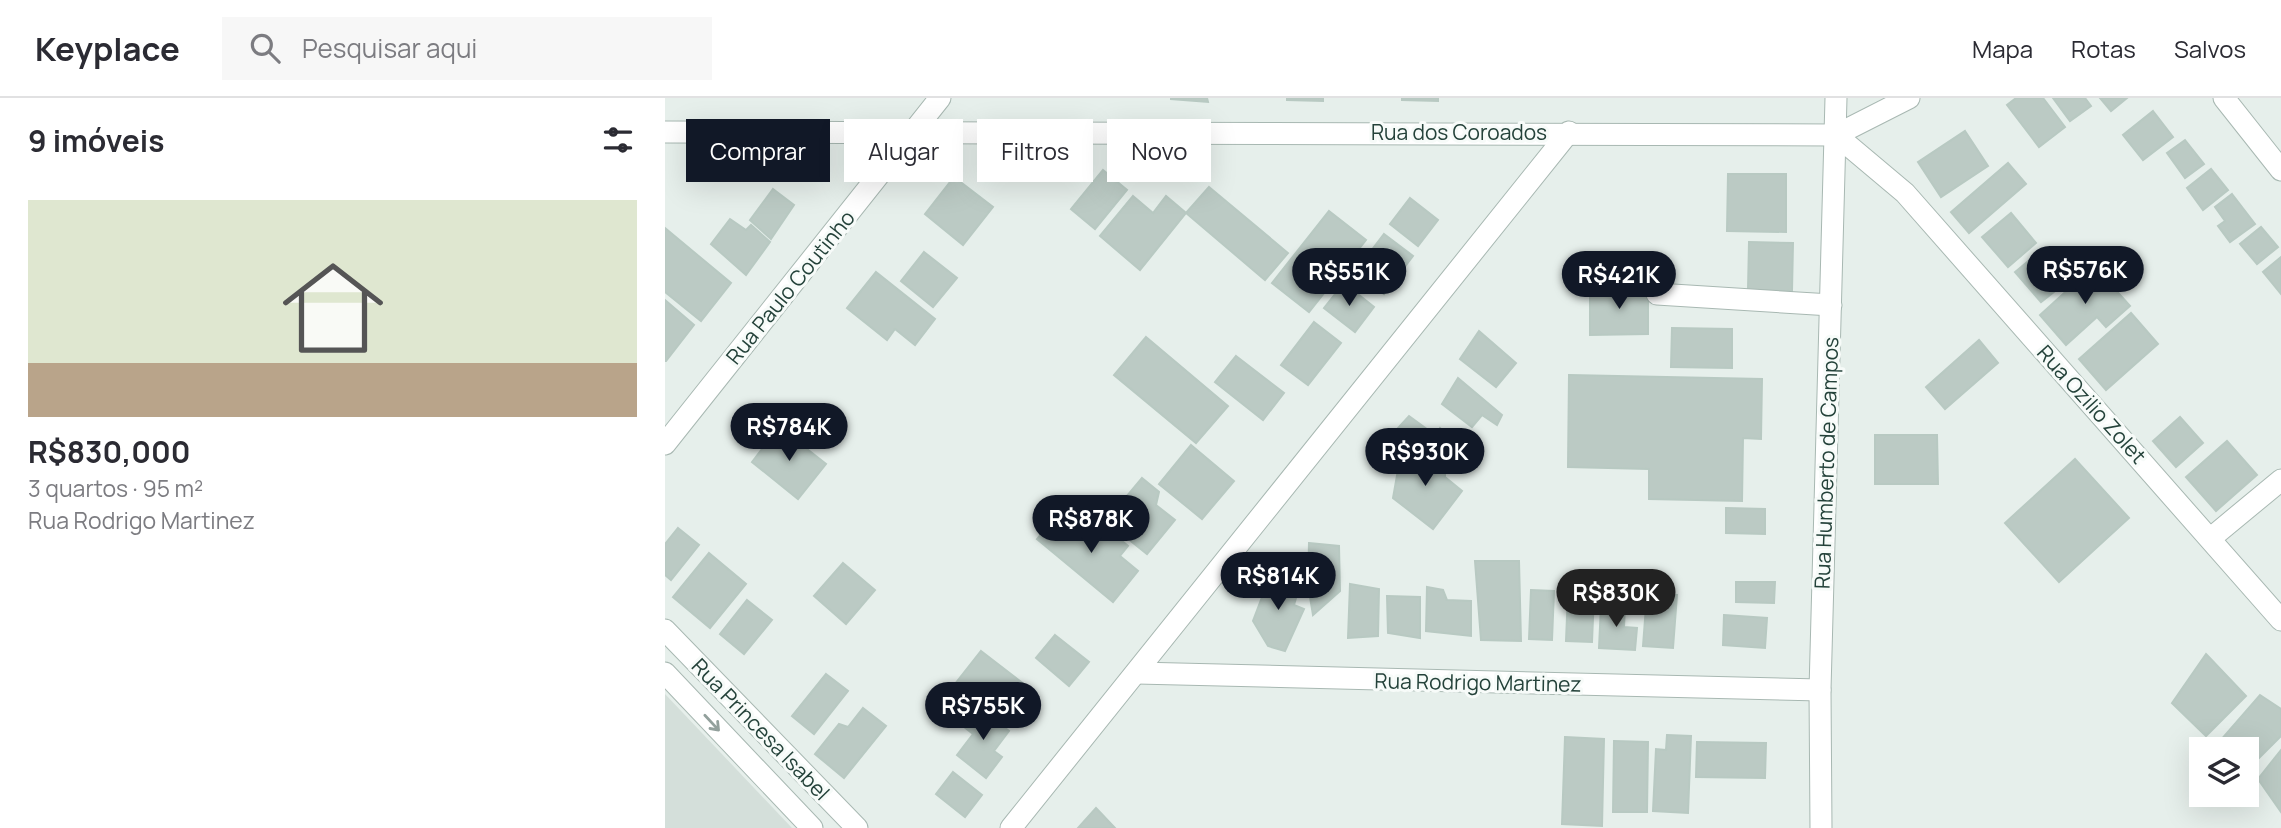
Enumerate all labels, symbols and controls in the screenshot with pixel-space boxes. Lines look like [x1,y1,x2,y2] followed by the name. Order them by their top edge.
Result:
[222,17,712,80] search box
[35,26,180,71] text: Keyplace
[246,29,284,67] icon: search
[302,30,477,66] text: Pesquisar aqui
[1972,32,2033,65] text: Mapa
[2071,32,2136,65] text: Rotas
[2174,32,2246,65] text: Salvos
[1371,118,1547,146] street label: Rua dos Coroados
[686,119,830,182] chip: Comprar
[844,119,963,182] chip: Alugar
[977,119,1093,182] chip: Filtros
[1107,119,1211,182] chip: Novo
[28,120,164,161] text: 9 imóveis
[599,121,637,159] icon: filters
[719,204,861,370] street label: Rua Paulo Coutinho
[270,245,396,371] icon: home
[2028,246,2142,306] pin: R$576K
[1292,248,1406,308] pin: R$551K
[1562,252,1676,311] pin: R$421K
[2043,253,2127,285] text: R$576K
[1308,255,1390,287] text: R$551K
[1578,258,1660,290] text: R$421K
[1808,336,1844,590] street label: Rua Humberto de Campos
[2031,339,2153,469] street label: Rua Ozilio Zolet
[732,404,846,463] pin: R$784K
[747,410,831,442] text: R$784K
[1368,428,1482,488] pin: R$930K
[28,431,191,472] text: R$830,000
[1381,435,1469,467] text: R$930K
[28,472,203,504] text: 3 quartos · 95 m²
[1034,496,1148,555] pin: R$878K
[1049,502,1133,534] text: R$878K
[28,504,255,536] text: Rua Rodrigo Martinez
[1221,552,1335,612] pin: R$814K
[1237,559,1319,591] text: R$814K
[1559,570,1673,629] pin: R$830K
[1572,576,1660,608] text: R$830K
[686,652,836,806] street label: Rua Princesa Isabel
[1374,666,1582,698] street label: Rua Rodrigo Martinez
[926,682,1040,742] pin: R$755K
[941,689,1025,721] text: R$755K
[704,714,720,732] one-way arrow
[2189,737,2259,807] map controls
[2189,737,2259,807] button: layers

